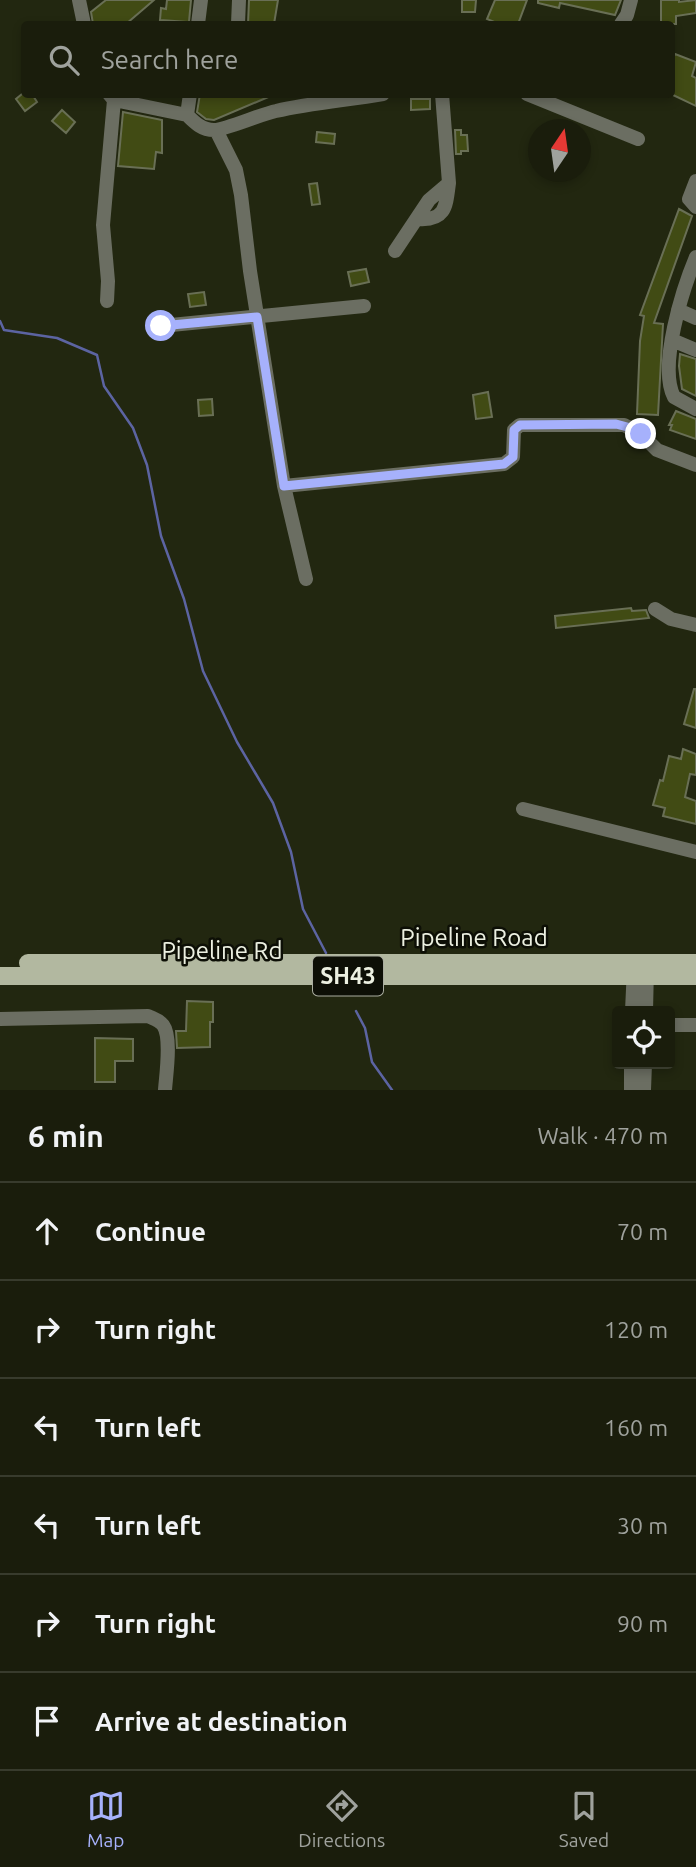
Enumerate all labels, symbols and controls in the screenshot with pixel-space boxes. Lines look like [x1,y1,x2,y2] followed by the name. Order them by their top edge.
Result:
[21,21,675,98] search box
[45,41,83,79] icon: search
[101,45,238,74] text: Search here
[528,119,591,182] north arrow
[145,310,176,341] route start
[625,418,656,449] route end
[400,924,548,951] street label: Pipeline Road
[162,937,282,964] street label: Pipeline Rd
[313,956,383,995] road number: SH43
[612,1006,675,1069] map controls
[612,1006,675,1069] button: locate
[28,1119,104,1153] text: 6 min
[537,1123,668,1148] text: Walk · 470 m
[28,1212,66,1250] icon: ahead
[95,1217,206,1246] text: Continue
[617,1219,668,1244] text: 70 m
[28,1310,66,1348] icon: right
[95,1315,216,1344] text: Turn right
[604,1317,668,1342] text: 120 m
[28,1408,66,1446] icon: left
[95,1413,201,1442] text: Turn left
[604,1415,668,1440] text: 160 m
[28,1506,66,1544] icon: left
[95,1511,201,1540] text: Turn left
[617,1513,668,1538] text: 30 m
[28,1604,66,1642] icon: right
[95,1609,216,1638] text: Turn right
[617,1611,668,1636] text: 90 m
[28,1702,66,1740] icon: arrive
[95,1707,348,1736] text: Arrive at destination
[87,1787,125,1851] tab: Map
[298,1787,385,1851] tab: Directions
[559,1787,609,1851] tab: Saved

